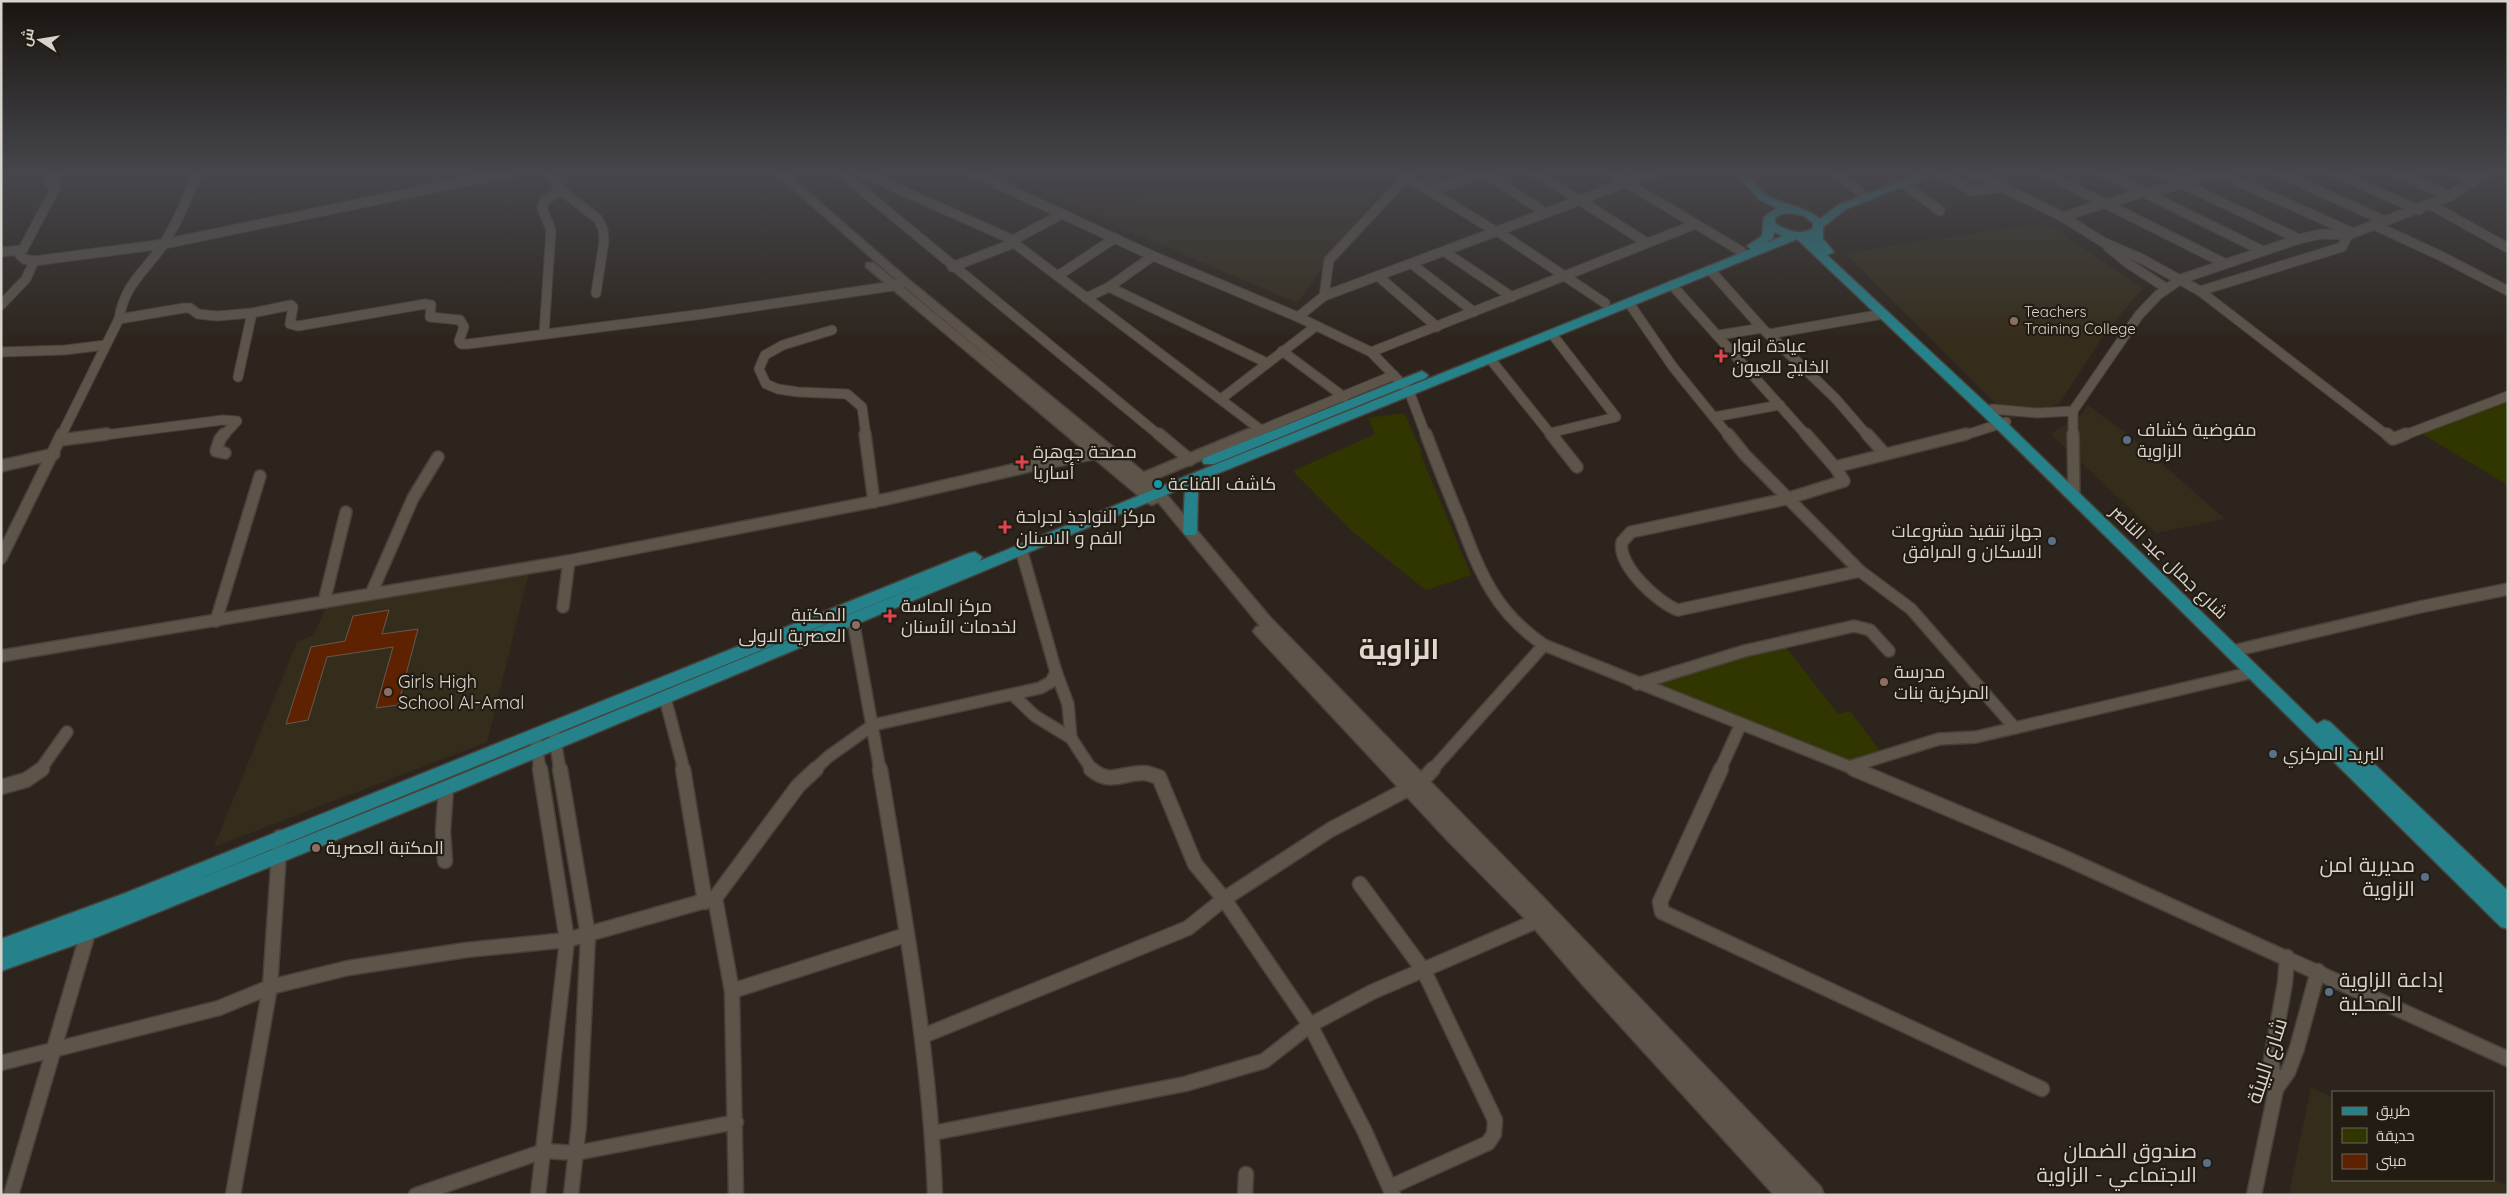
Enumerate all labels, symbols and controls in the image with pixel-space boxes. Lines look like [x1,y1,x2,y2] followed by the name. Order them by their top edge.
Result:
[15,15,65,65] north arrow
[17,27,38,48] text: ش
[2024,302,2136,338] place label: Teachers Training College
[2008,315,2020,327] marker: Teachers Training College
[1731,334,1829,379] place label: عيادة انوار الخليج للعيون
[1714,349,1728,363] marker: عيادة انوار الخليج للعيون
[2137,418,2256,462] place label: مفوضية كشاف الزاوية
[2121,434,2133,446] marker: مفوضية كشاف الزاوية
[1033,440,1137,484] place label: مصحة جوهرة أساريا
[1015,455,1029,469] marker: مصحة جوهرة أساريا
[1168,472,1276,495] place label: كاشف القناعة
[1152,478,1164,490] marker: كاشف القناعة
[2104,499,2233,624] street label: شارع جمال عبد الناصر
[1016,505,1156,550] place label: مركز النواجذ لجراحة الفم و الاسنان
[1892,519,2042,564] place label: جهاز تنفيذ مشروعات الاسكان و المرافق
[998,520,1012,534] marker: مركز النواجذ لجراحة الفم و الاسنان
[2046,535,2058,547] marker: جهاز تنفيذ مشروعات الاسكان و المرافق
[901,594,1016,638] place label: مركز الماسة لخدمات الأسنان
[738,603,846,647] place label: المكتبة العصرية الاولى
[883,609,897,623] marker: مركز الماسة لخدمات الأسنان
[850,619,862,631] marker: المكتبة العصرية الاولى
[1359,631,1439,666] district label: الزاوية
[1894,660,1989,704] place label: مدرسة المركزية بنات
[398,670,524,714] place label: Girls High School Al-Amal
[1878,676,1890,688] marker: مدرسة المركزية بنات
[382,686,394,698] marker: Girls High School Al-Amal
[2283,742,2384,768] place label: البريد المركزي
[2267,748,2279,760] marker: البريد المركزي
[326,836,444,859] place label: المكتبة العصرية
[310,842,322,854] marker: المكتبة العصرية
[2319,851,2415,901] place label: مديرية امن الزاوية
[2419,871,2431,883] marker: مديرية امن الزاوية
[2339,966,2443,1016] place label: إداعة الزاوية المحلية
[2323,986,2335,998] marker: إداعة الزاوية المحلية
[2240,1015,2294,1107] street label: شارع البيئة
[2332,1091,2494,1181] legend
[2376,1101,2410,1121] text: طريق
[2376,1126,2415,1145] text: حديقة
[2036,1137,2197,1191] place label: صندوق الضمان الاجتماعي - الزاوية
[2376,1151,2407,1171] text: مبنى
[2201,1157,2213,1169] marker: صندوق الضمان الاجتماعي - الزاوية

